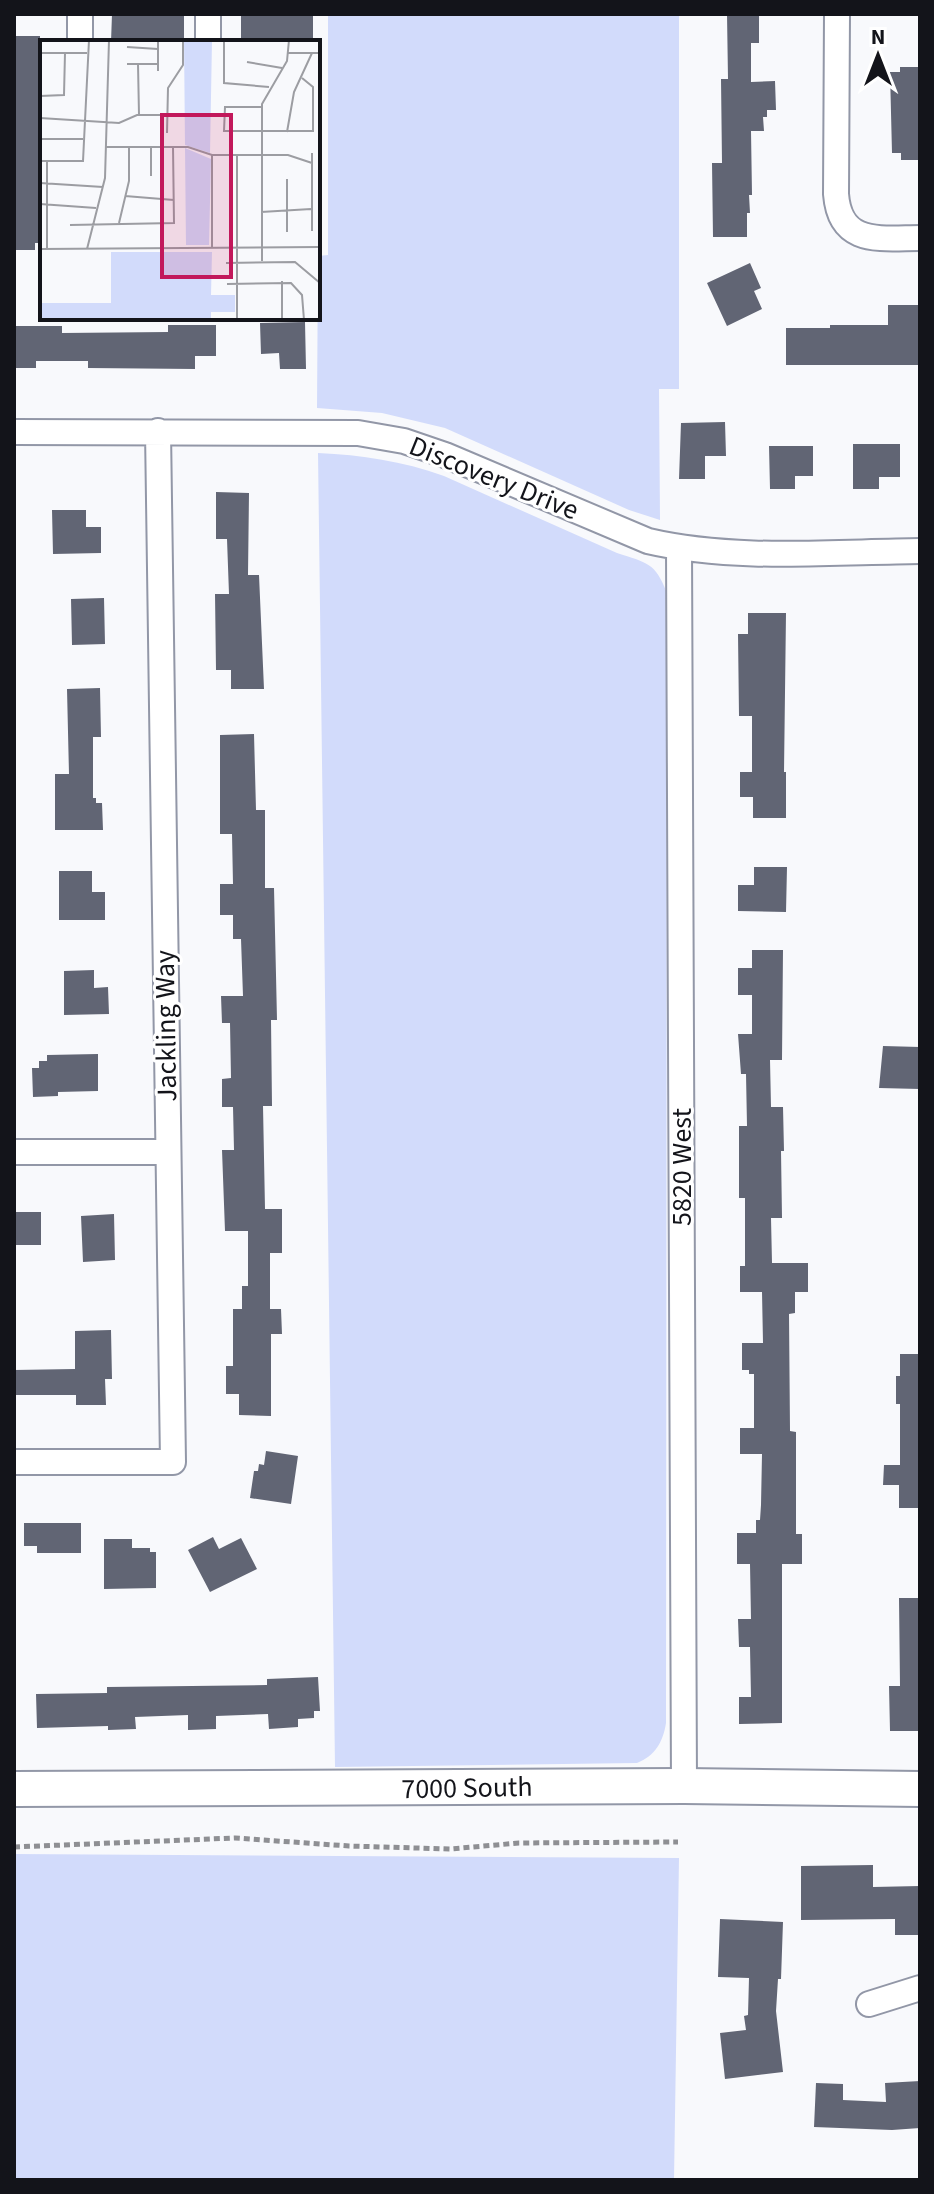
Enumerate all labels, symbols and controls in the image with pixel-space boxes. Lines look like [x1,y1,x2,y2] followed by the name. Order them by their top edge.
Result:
[838,16,918,96] north arrow
[871,21,885,53] text: N
[40,40,320,320] inset map
[403,426,585,530] street label: Discovery Drive
[145,950,187,1102] street label: Jackling Way
[662,1108,702,1226] street label: 5820 West
[401,1767,533,1809] street label: 7000 South

